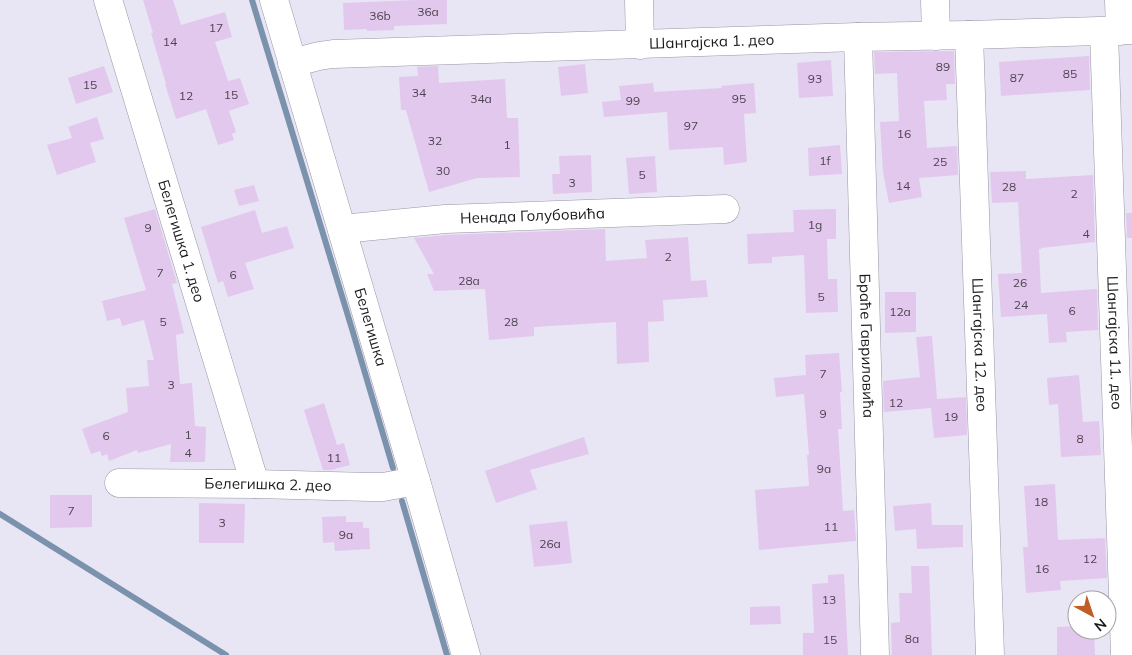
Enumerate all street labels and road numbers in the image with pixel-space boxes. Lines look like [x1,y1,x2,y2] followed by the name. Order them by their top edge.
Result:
[649,30,775,53] street label: Шангајска 1. део
[154,177,209,305] street label: Белегишка 1. део
[460,203,605,227] street label: Ненада Голубовића
[856,273,878,418] street label: Браће Гавриловића
[1103,275,1127,410] street label: Шангајска 11. део
[968,277,992,412] street label: Шангајска 12. део
[350,286,392,368] street label: Белегишка
[204,474,332,495] street label: Белегишка 2. део

